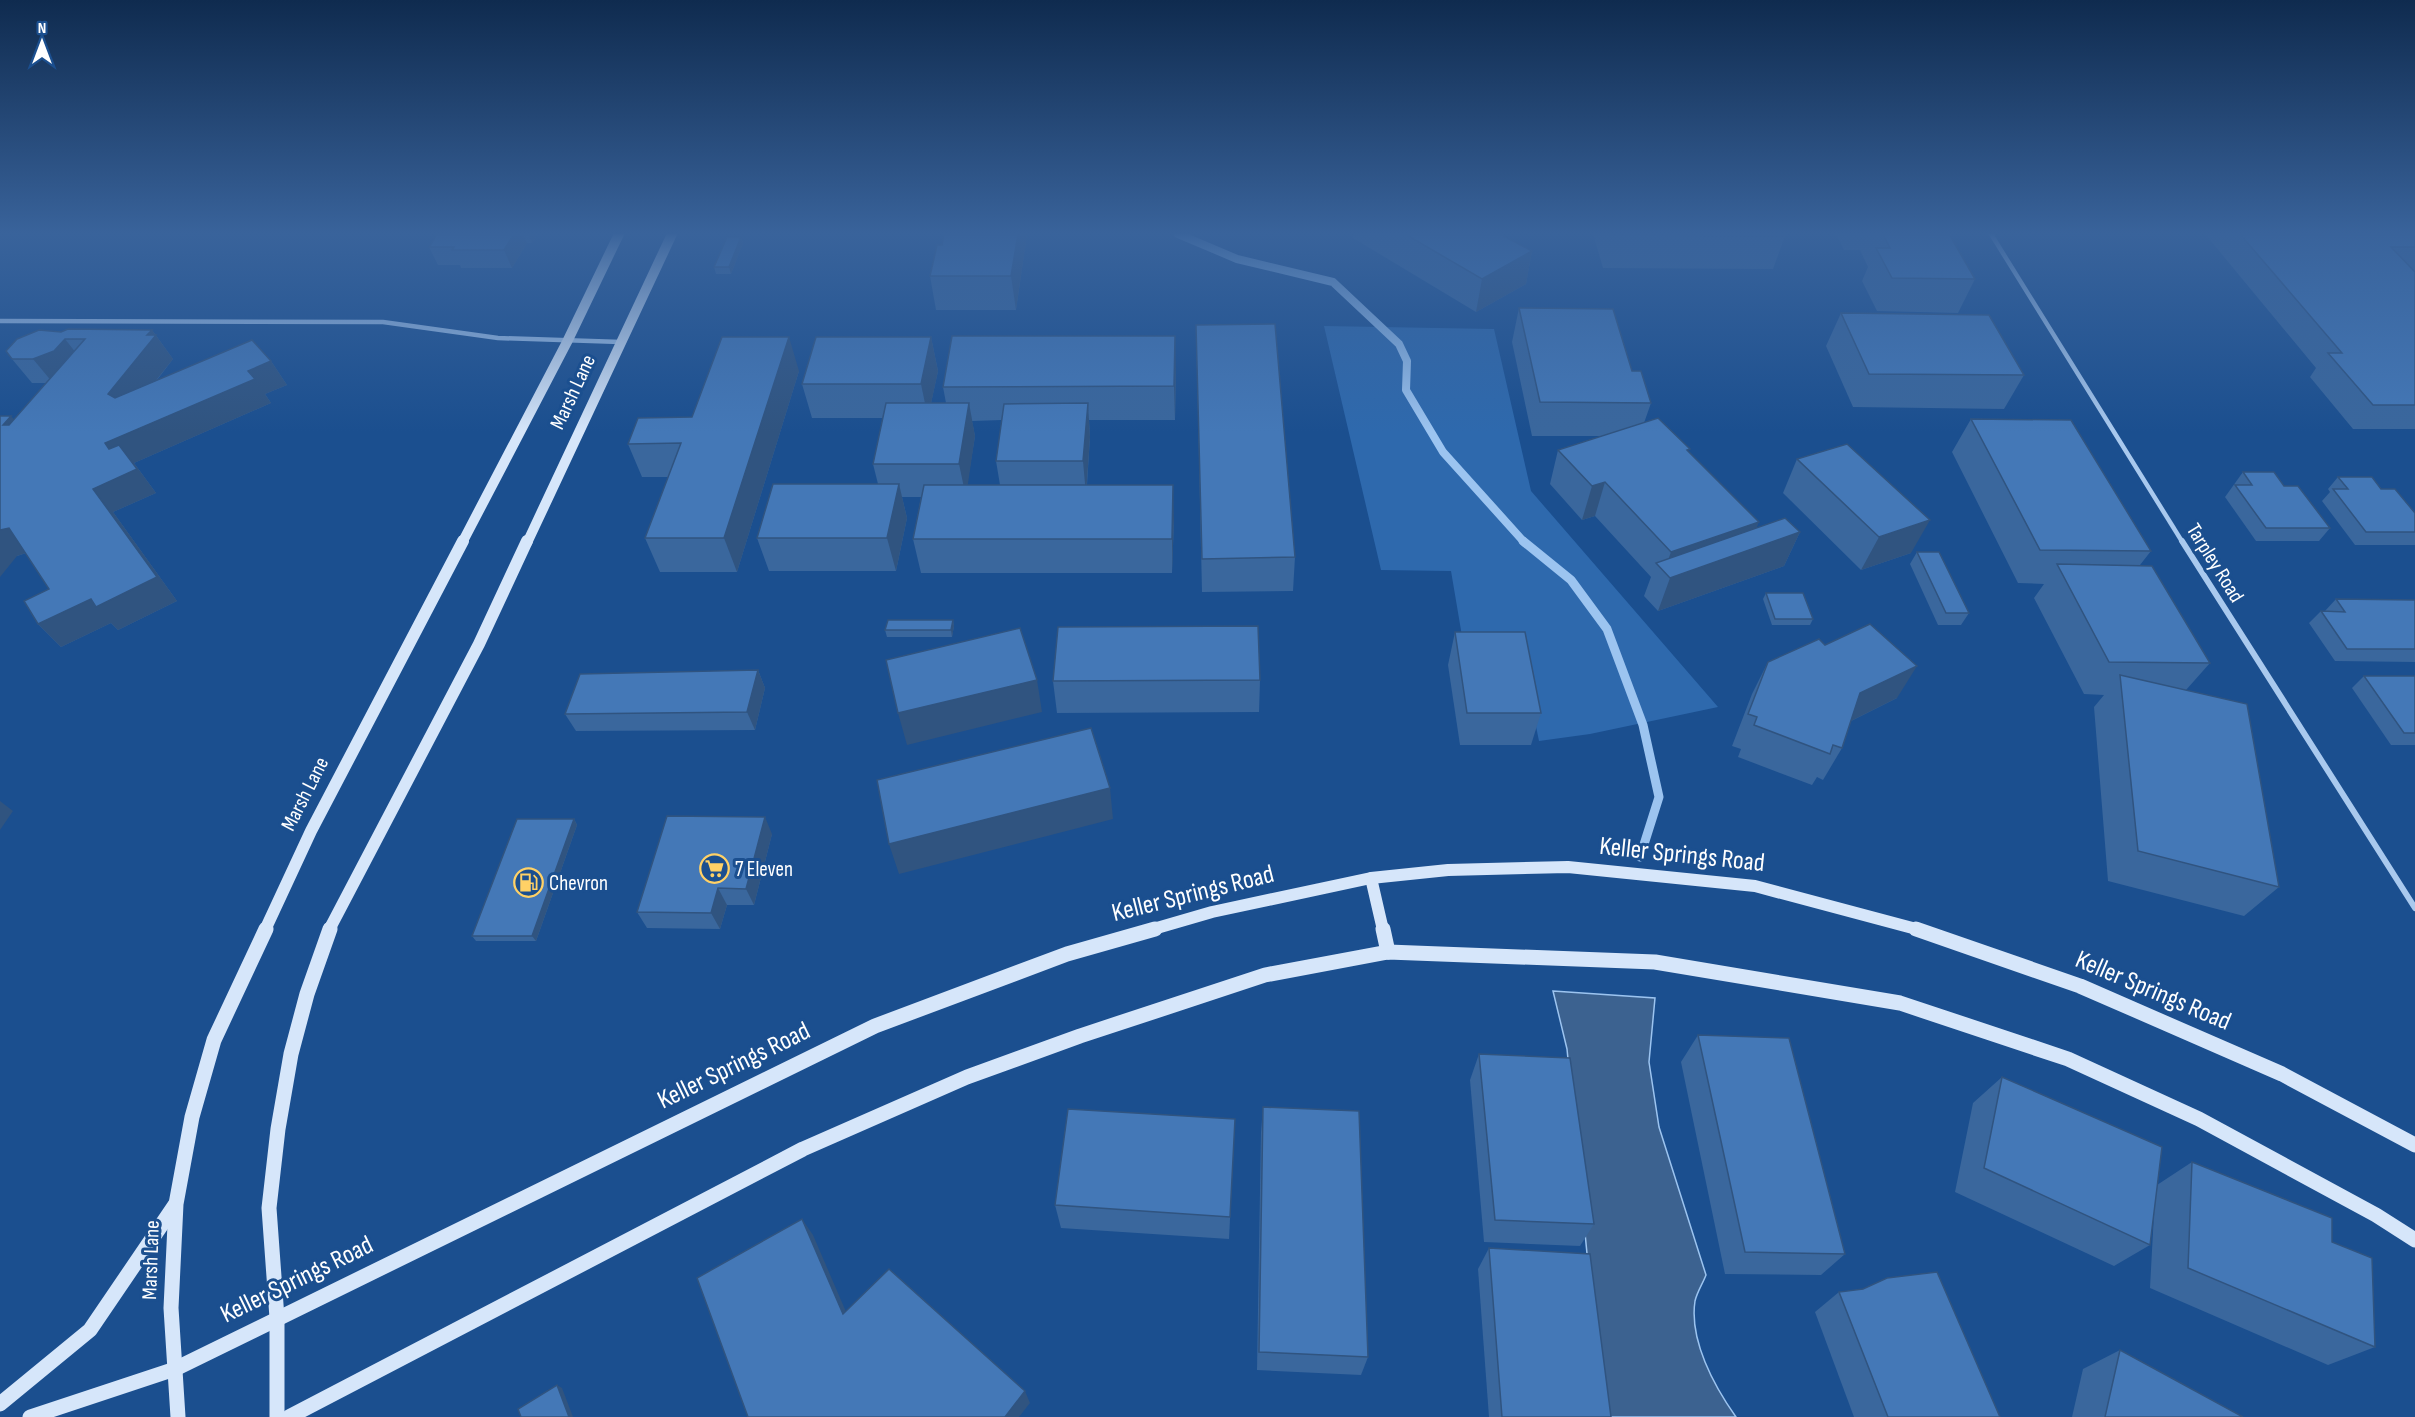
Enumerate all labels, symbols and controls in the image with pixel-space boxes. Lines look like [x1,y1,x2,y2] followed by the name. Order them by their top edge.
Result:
[12,12,72,72] north arrow
[38,19,46,38] text: N
[545,351,601,433] street label: Marsh Lane
[2181,519,2249,607] street label: Tarpley Road
[276,753,334,835] street label: Marsh Lane
[1598,831,1766,879] street label: Keller Springs Road
[698,853,730,885] supermarket icon: 7 Eleven
[735,857,793,882] place label: 7 Eleven
[1109,859,1277,929] street label: Keller Springs Road
[512,867,544,899] fuel station icon: Chevron
[549,871,608,896] place label: Chevron
[2071,944,2235,1038] street label: Keller Springs Road
[653,1016,815,1116] street label: Keller Springs Road
[137,1220,165,1300] street label: Marsh Lane
[216,1230,378,1330] street label: Keller Springs Road

